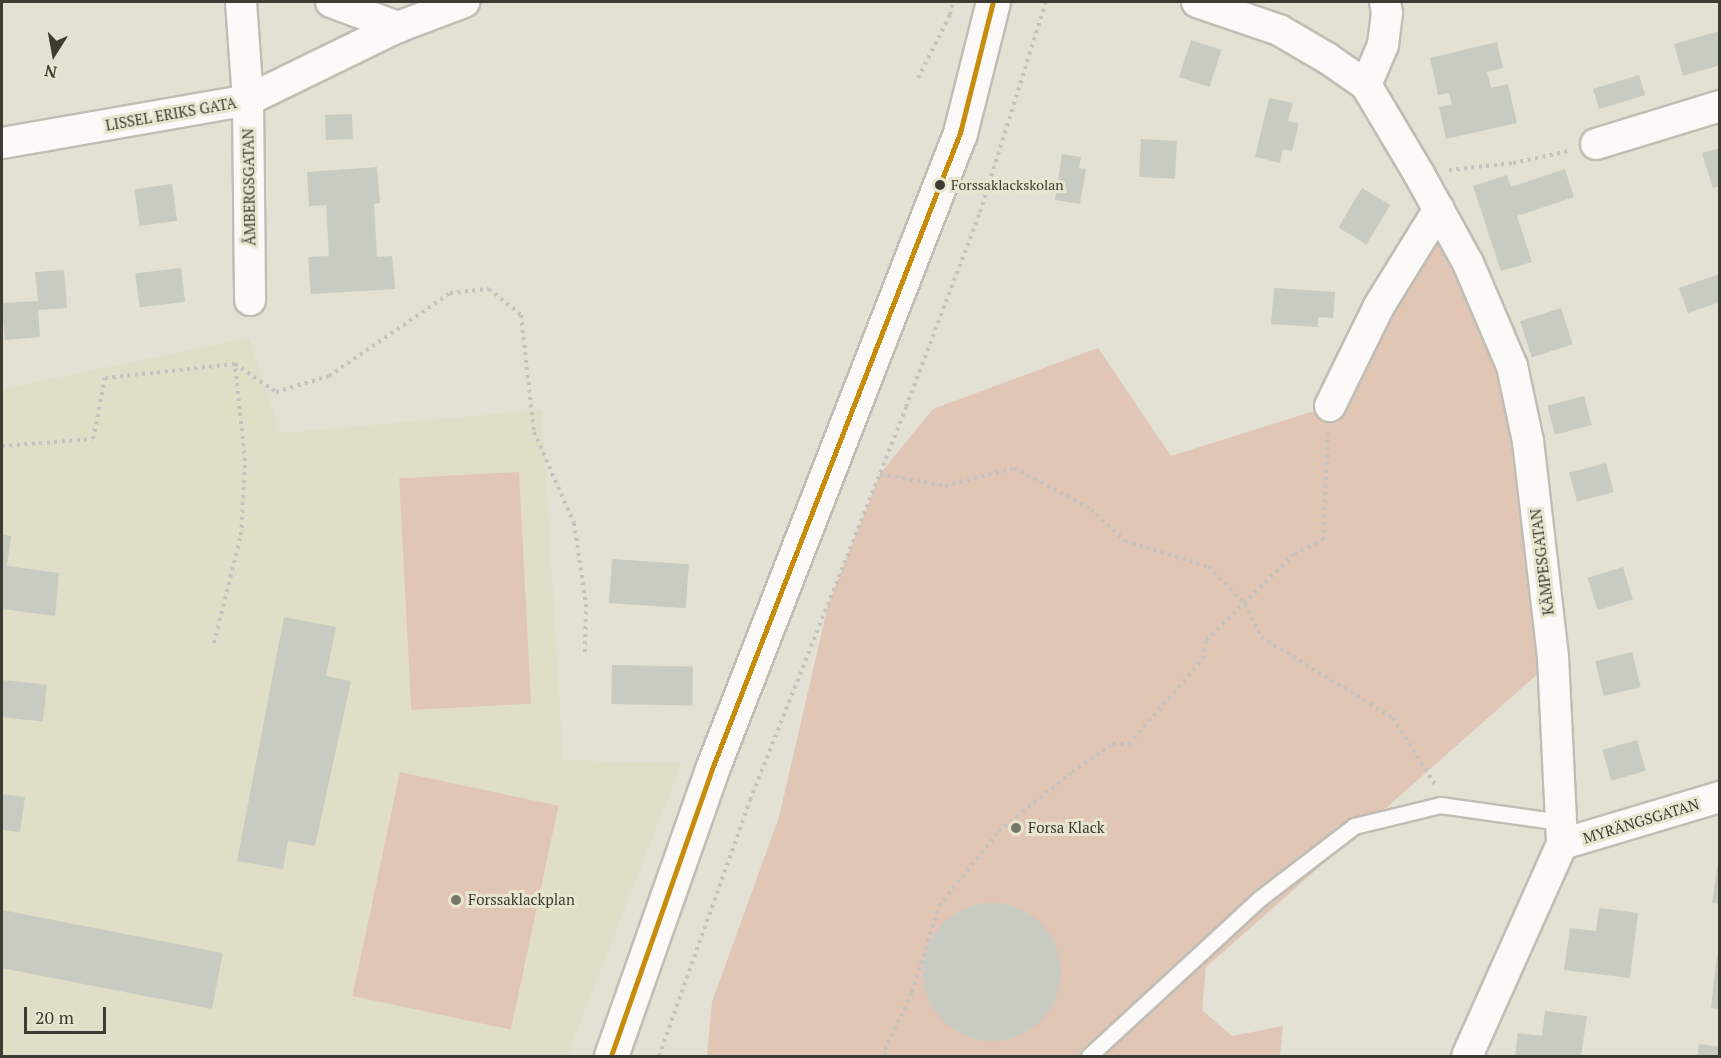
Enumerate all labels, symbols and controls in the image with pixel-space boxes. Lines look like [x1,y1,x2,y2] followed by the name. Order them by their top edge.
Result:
[24,24,84,84] north arrow
[43,60,59,84] text: N
[104,94,238,134] street label: LISSEL ERIKS GATA
[239,128,259,246] street label: ÅMBERGSGATAN
[951,177,1064,193] place label: Forssaklackskolan
[934,179,946,191] marker: Forssaklackskolan
[1527,508,1557,616] street label: KÄMPESGATAN
[1581,795,1701,847] street label: MYRÄNGSGATAN
[1028,819,1104,837] place label: Forsa Klack
[1009,821,1023,835] marker: Forsa Klack
[468,891,575,909] place label: Forssaklackplan
[449,893,463,907] marker: Forssaklackplan
[27,995,110,1033] scale bar
[35,1005,74,1029] text: 20 m

